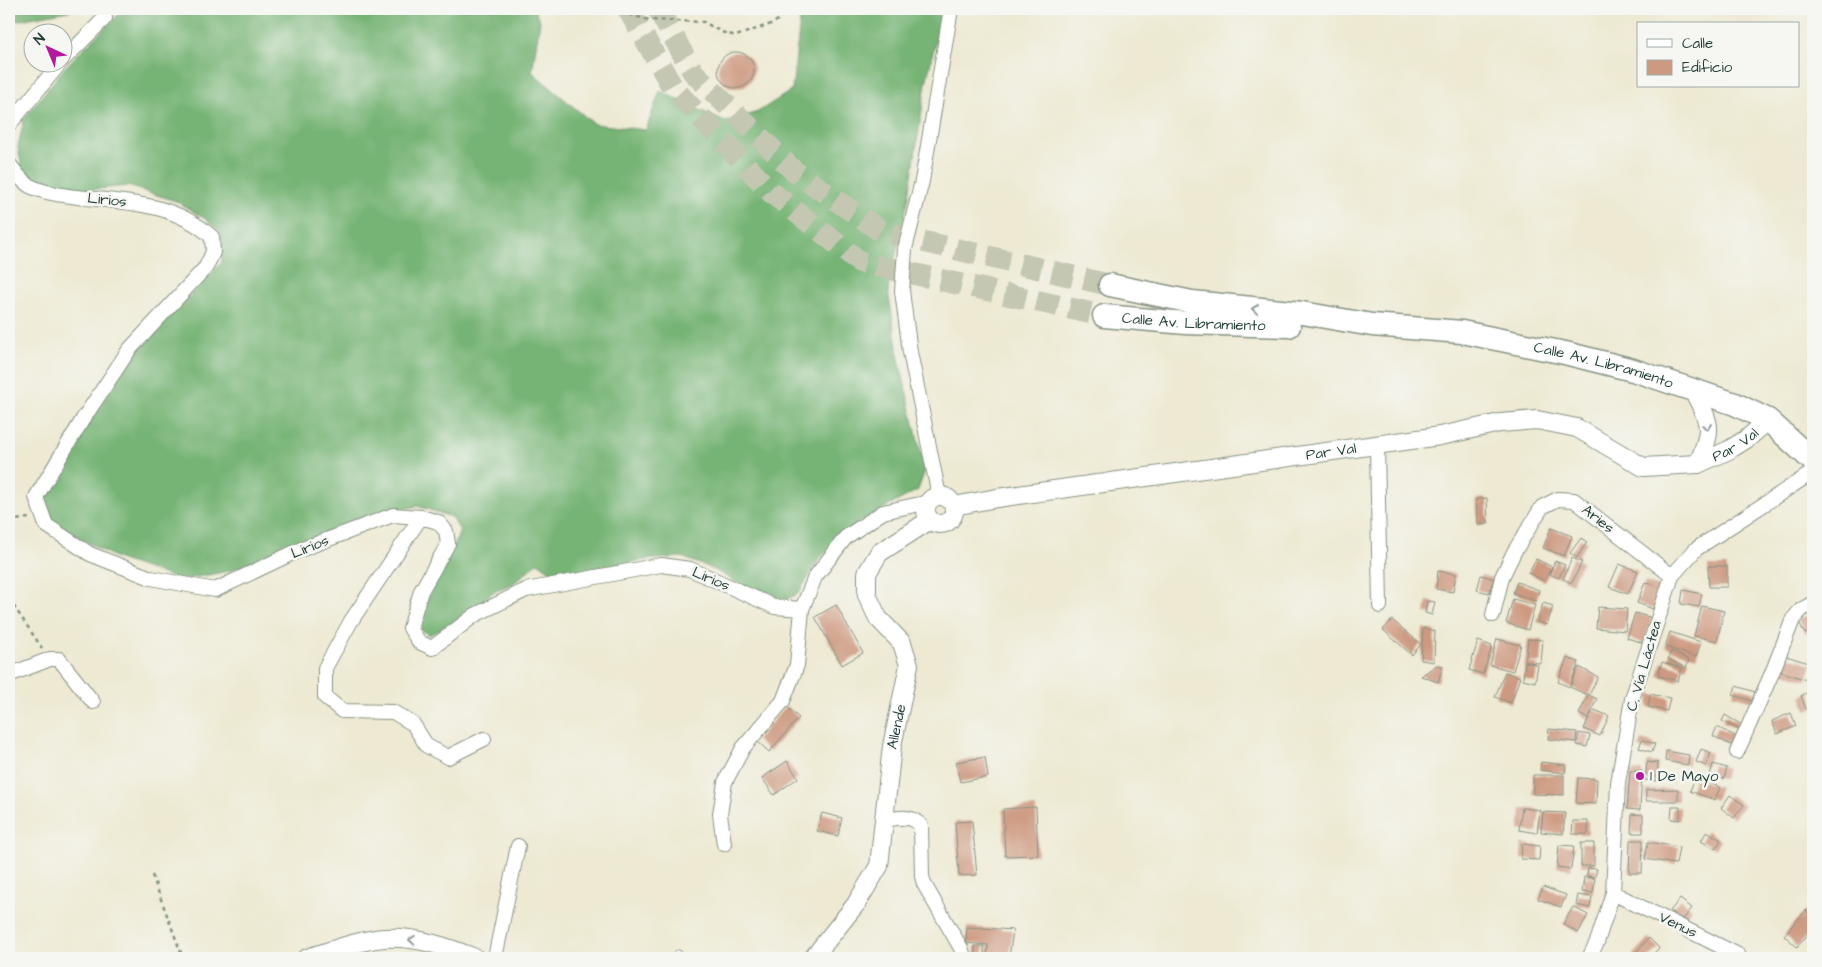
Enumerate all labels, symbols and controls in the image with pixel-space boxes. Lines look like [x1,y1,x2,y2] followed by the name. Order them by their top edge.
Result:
[22,22,72,72] north arrow
[1637,22,1800,88] legend
[30,29,50,50] text: N
[1682,33,1713,54] text: Calle
[1682,57,1733,78] text: Edificio
[86,188,128,213] street label: Lirios
[1251,304,1259,315] one-way arrow
[1121,307,1266,336] street label: Calle Av. Libramiento
[1532,336,1677,393] street label: Calle Av. Libramiento
[1701,423,1712,431] one-way arrow
[1709,423,1763,467] street label: Par Val
[1304,437,1358,465] street label: Par Val
[1577,500,1619,539] street label: Aries
[288,530,333,564] street label: Lirios
[689,562,734,597] street label: Lirios
[1621,618,1667,714] street label: C. Vía Láctea
[881,702,911,751] street label: Allende
[1650,766,1719,788] place label: 1 De Mayo
[1634,770,1646,782] marker: 1 De Mayo
[1655,907,1701,943] street label: Venus
[407,935,415,946] one-way arrow

